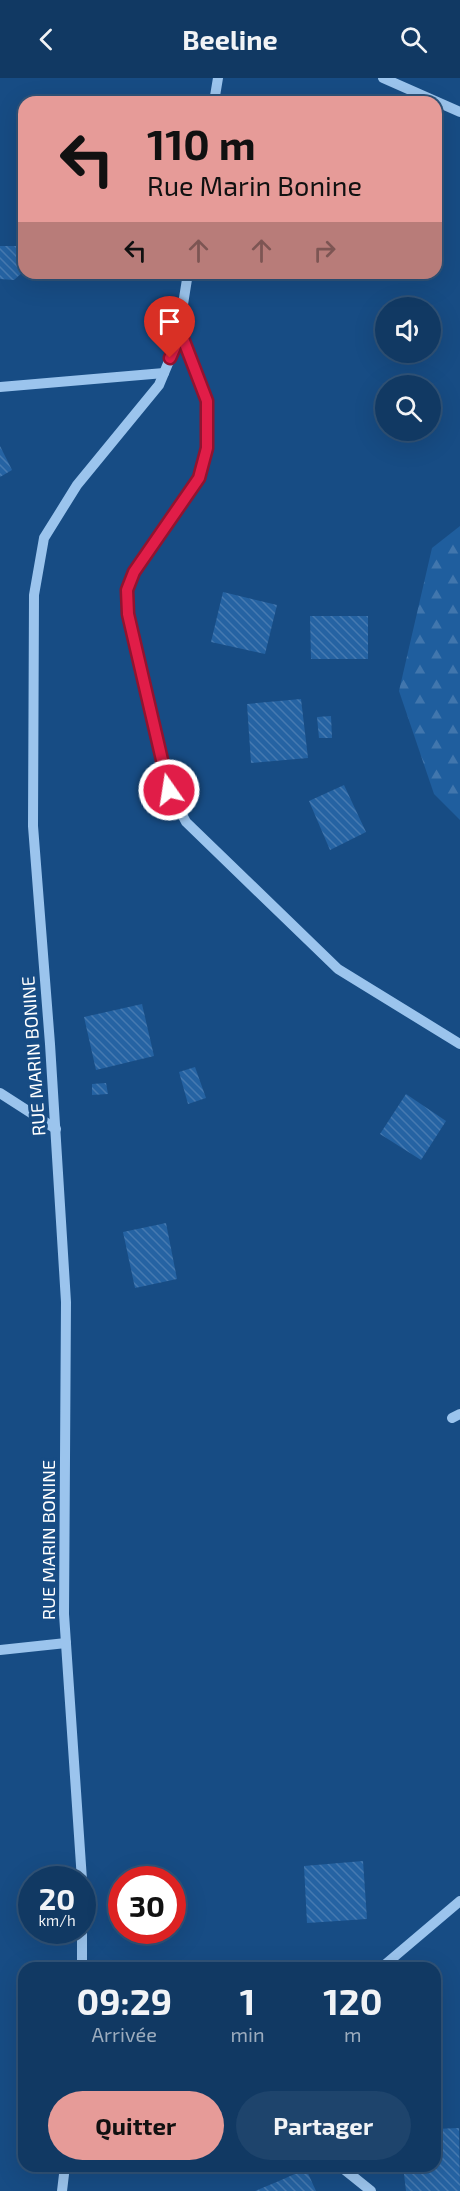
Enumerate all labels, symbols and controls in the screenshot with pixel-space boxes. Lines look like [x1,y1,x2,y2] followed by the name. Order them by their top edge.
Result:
[30,23,63,56] icon: back
[182,23,278,55] text: Beeline
[397,23,430,56] icon: search
[147,118,256,168] text: 110 m
[48,120,126,198] icon: left
[147,169,362,201] text: Rue Marin Bonine
[119,234,152,267] icon: left
[182,234,215,267] icon: ahead
[245,234,278,267] icon: ahead
[308,234,341,267] icon: right
[144,296,195,358] pin
[375,297,441,441] map controls
[375,297,441,363] button: sound
[153,305,186,338] icon: arrive
[375,375,441,441] button: search
[137,758,201,822] position arrow
[16,975,50,1137] street label: RUE MARIN BONINE
[37,1460,59,1620] street label: RUE MARIN BONINE
[108,1866,186,1944] speed limit sign: 30
[39,1880,75,1916] text: 20
[38,1911,76,1929] text: km/h
[77,1979,172,2022] text: 09:29
[240,1979,255,2022] text: 1
[323,1979,382,2022] text: 120
[92,2022,157,2046] text: Arrivée
[231,2022,265,2046] text: min
[344,2022,362,2046] text: m
[48,2091,224,2160] button: Quitter
[236,2091,411,2160] button: Partager

